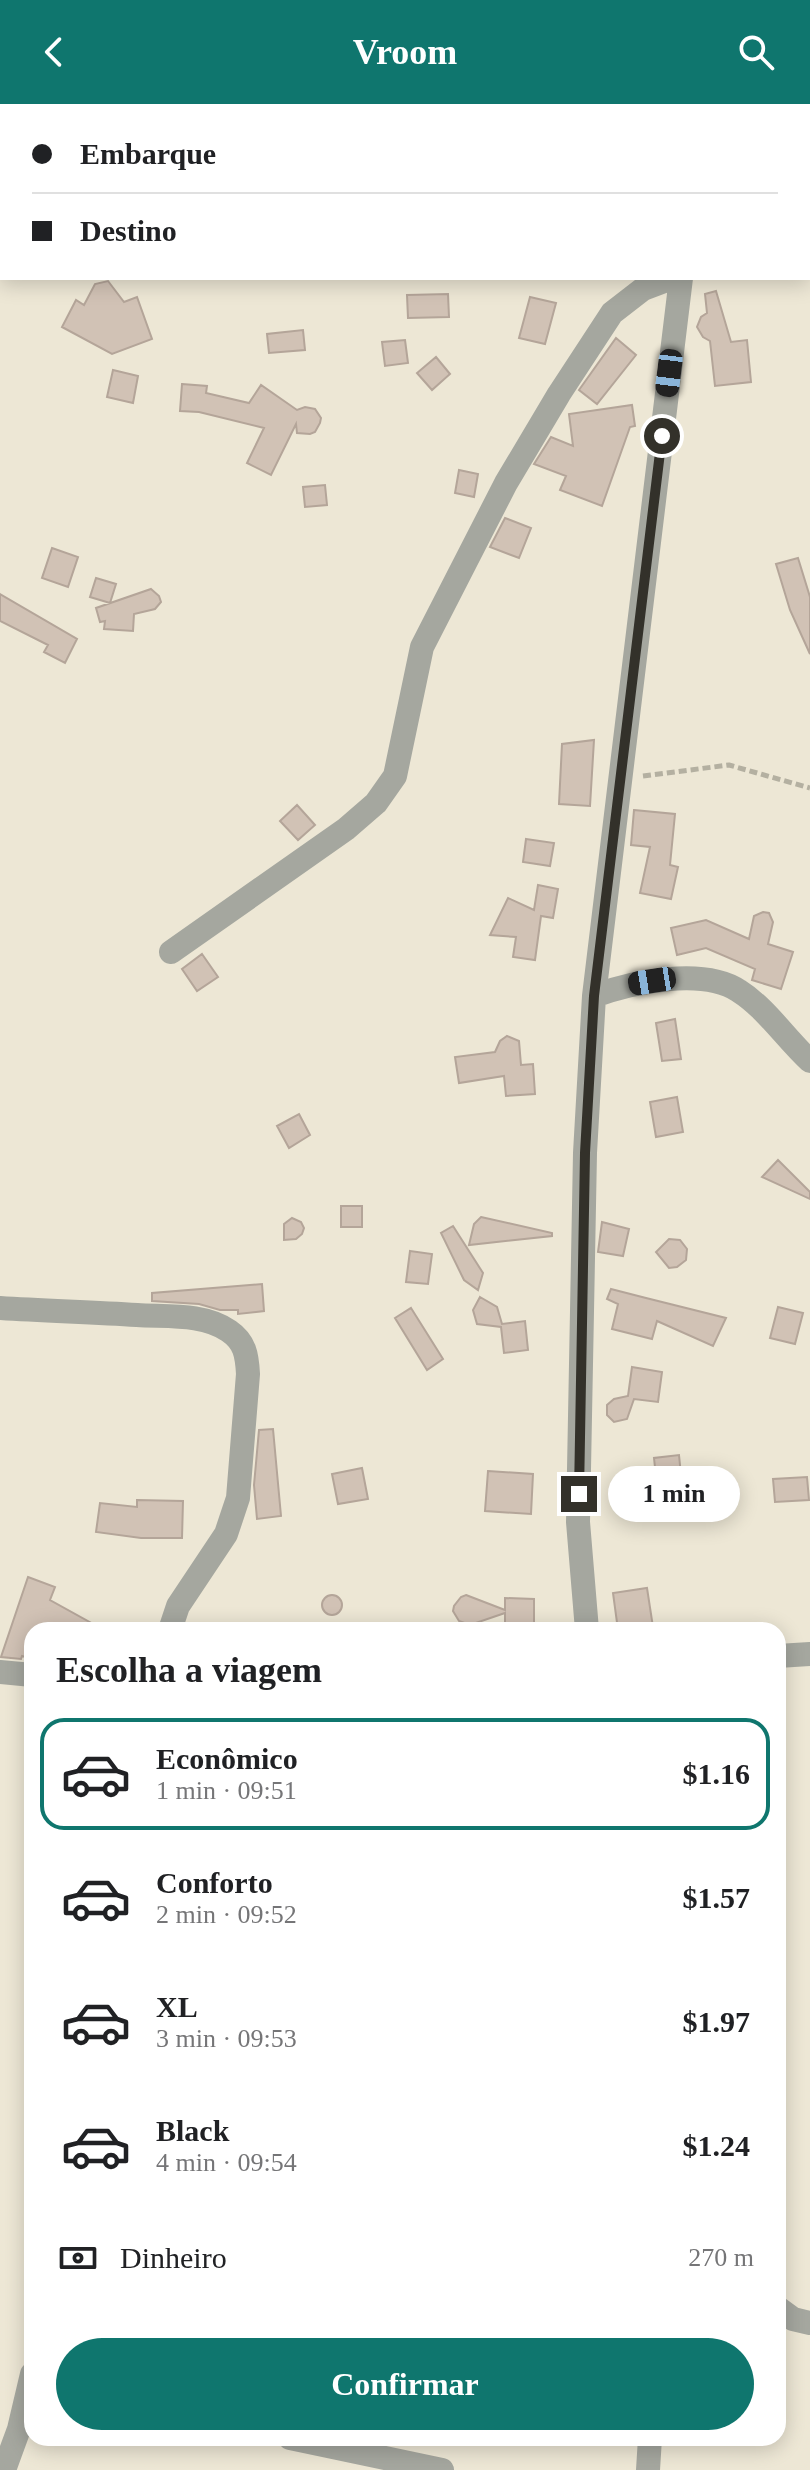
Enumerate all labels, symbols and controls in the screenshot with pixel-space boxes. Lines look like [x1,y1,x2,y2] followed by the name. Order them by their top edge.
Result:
[32,30,76,74] icon: back
[734,30,778,74] icon: search
[353,32,457,72] text: Vroom
[80,137,216,170] text: Embarque
[80,214,177,247] text: Destino
[654,348,684,398] car
[644,418,680,454] route start
[626,965,678,997] car
[607,1466,739,1522] callout: 1 min
[561,1476,597,1512] route end
[643,1479,705,1508] text: 1 min
[56,1650,322,1690] text: Escolha a viagem
[60,1738,132,1810] icon: car
[156,1742,298,1775] text: Econômico
[683,1757,750,1790] text: $1.16
[156,1776,297,1805] text: 1 min · 09:51
[60,1862,132,1934] icon: car
[156,1866,273,1899] text: Conforto
[683,1881,750,1914] text: $1.57
[156,1900,297,1929] text: 2 min · 09:52
[60,1986,132,2058] icon: car
[156,1990,198,2023] text: XL
[683,2005,750,2038] text: $1.97
[156,2024,297,2053] text: 3 min · 09:53
[60,2110,132,2182] icon: car
[156,2114,229,2147] text: Black
[683,2129,750,2162] text: $1.24
[156,2148,297,2177] text: 4 min · 09:54
[56,2236,100,2280] icon: cash
[120,2241,227,2274] text: Dinheiro
[688,2243,754,2272] text: 270 m
[56,2338,754,2430] button: Confirmar

